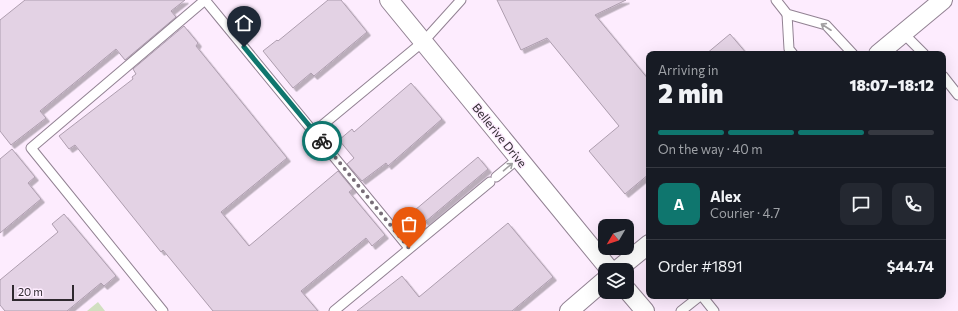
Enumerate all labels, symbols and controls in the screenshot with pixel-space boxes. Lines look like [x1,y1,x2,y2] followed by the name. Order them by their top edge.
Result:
[227,6,261,47] pin
[233,12,255,34] icon: home
[820,23,831,32] one-way arrow
[658,62,718,78] text: Arriving in
[849,76,934,94] text: 18:07–18:12
[658,77,723,108] text: 2 min
[470,100,530,170] street label: Bellerive Drive
[302,121,342,161] courier
[311,130,333,152] icon: bike
[658,141,763,157] text: On the way · 40 m
[502,163,513,172] one-way arrow
[840,183,882,225] button: chat
[892,183,934,225] button: phone
[710,187,741,205] text: Alex
[674,195,684,213] text: A
[710,205,780,221] text: Courier · 4.7
[392,207,426,248] pin
[398,213,420,235] icon: bag
[598,219,634,255] north arrow
[598,219,634,299] map controls
[658,257,743,275] text: Order #1891
[887,257,934,275] text: $44.74
[598,263,634,299] button: layers
[12,283,74,302] scale bar
[18,285,43,298] text: 20 m

